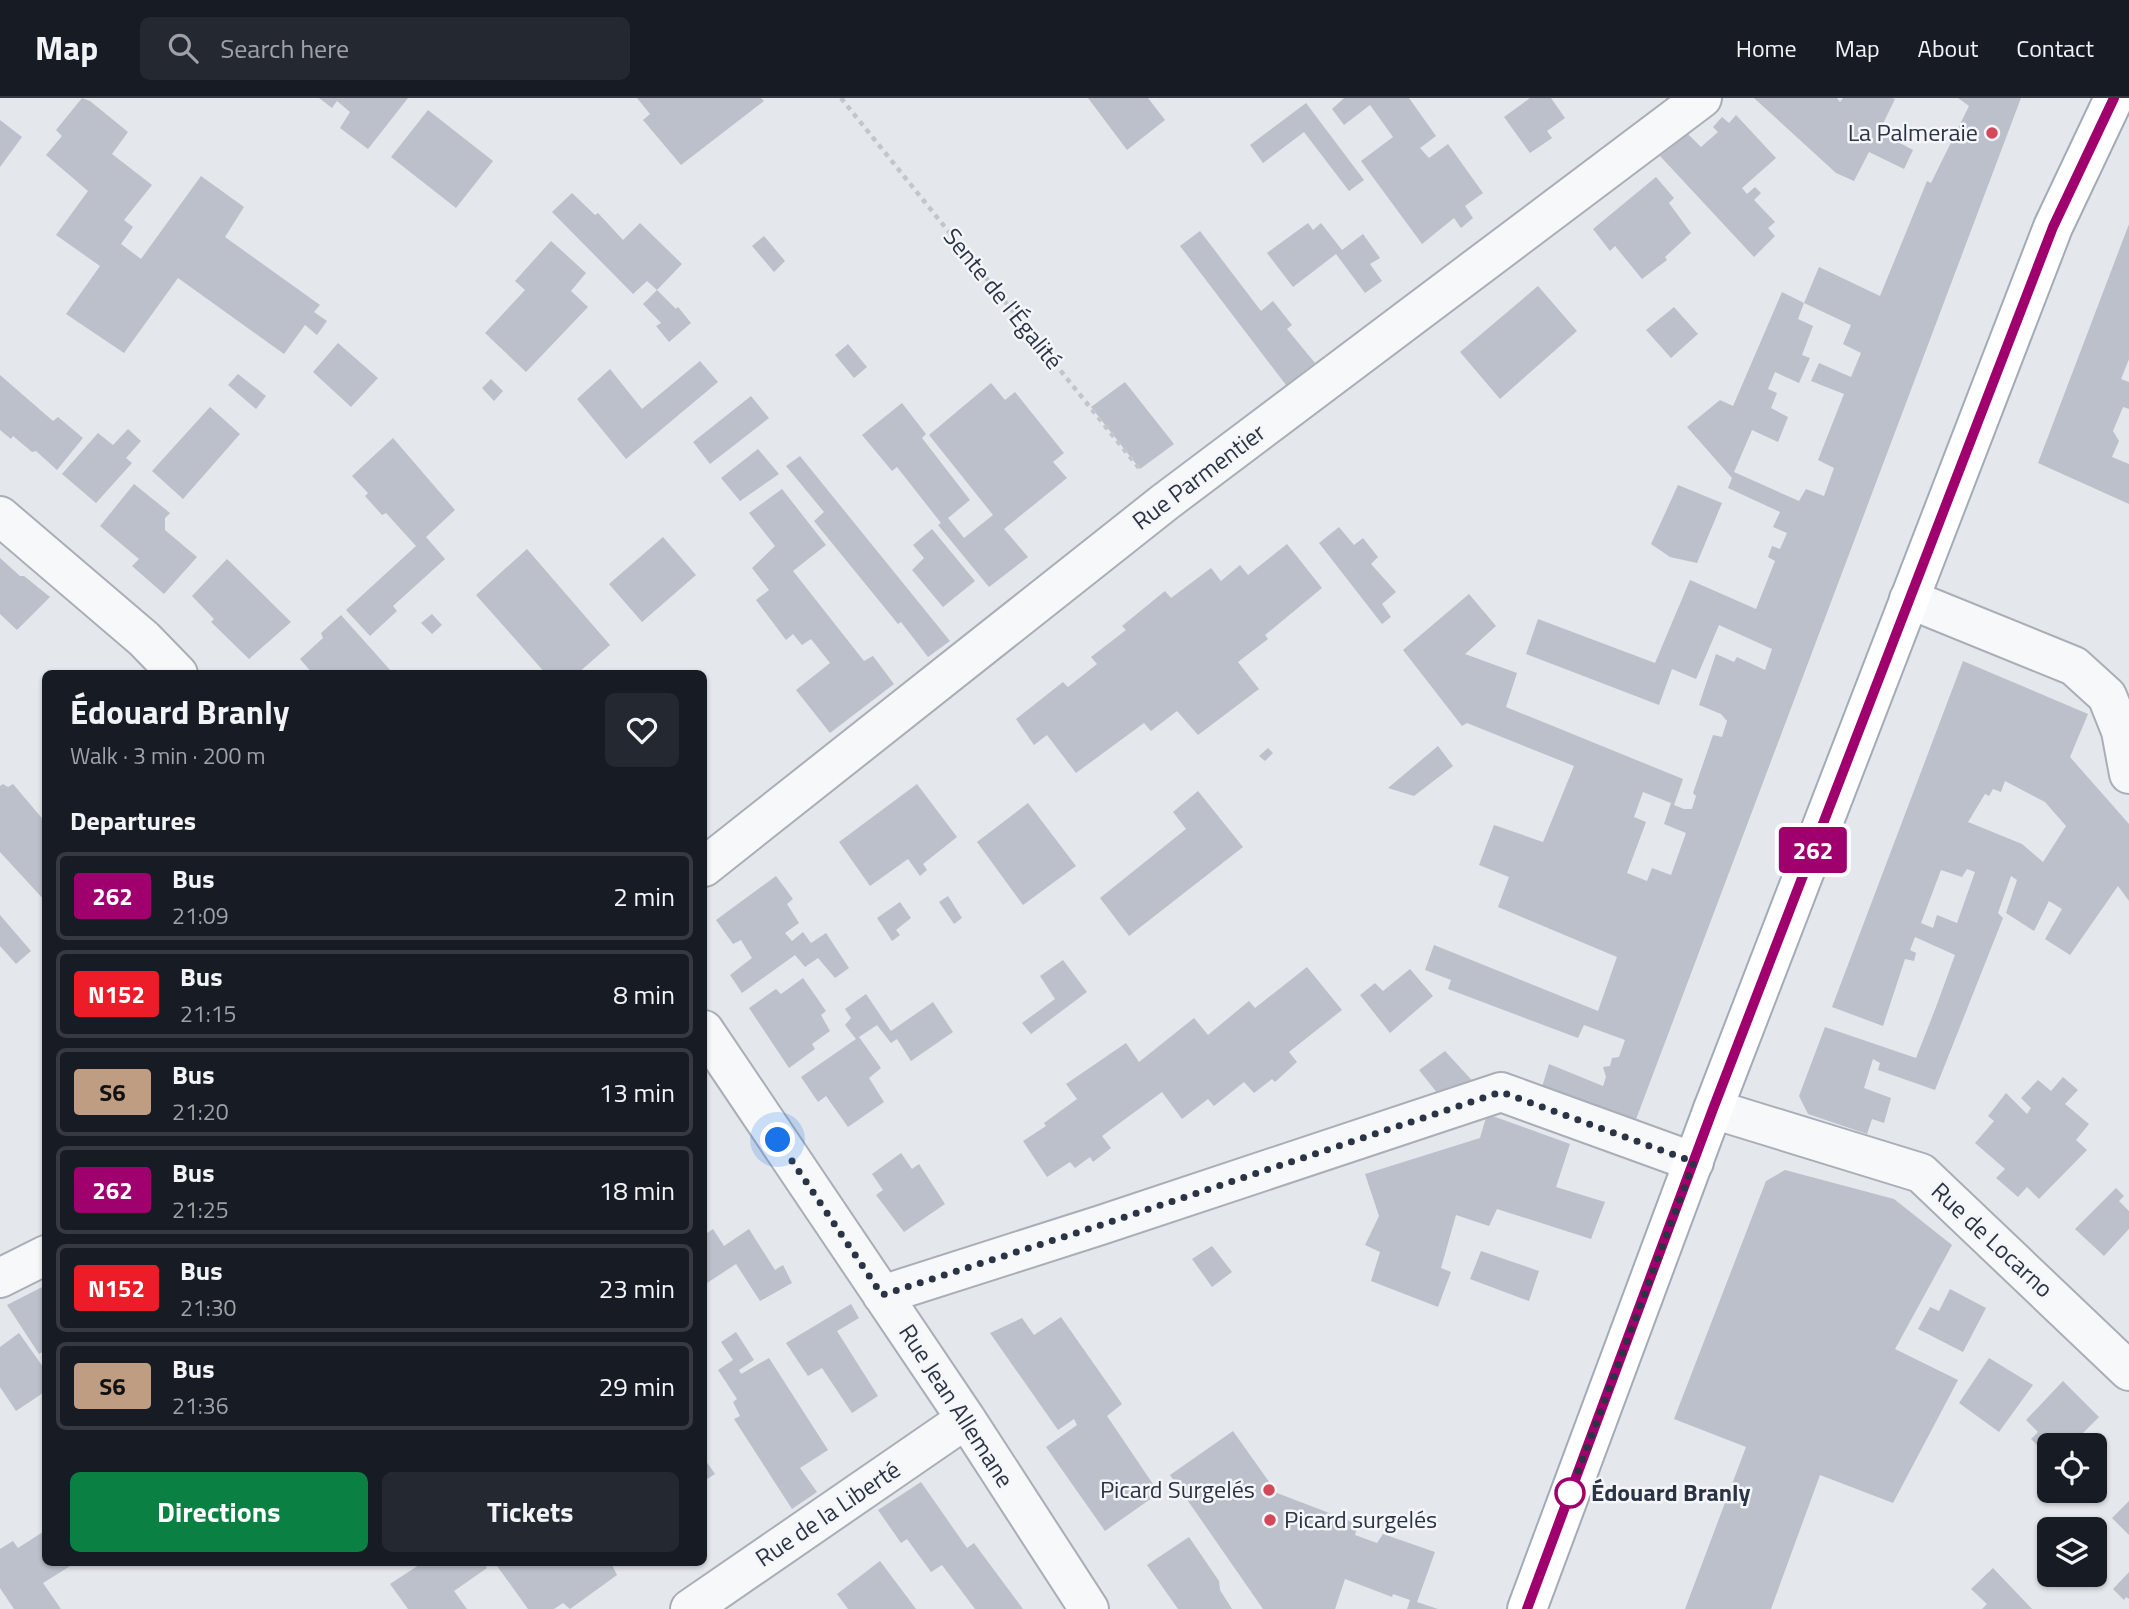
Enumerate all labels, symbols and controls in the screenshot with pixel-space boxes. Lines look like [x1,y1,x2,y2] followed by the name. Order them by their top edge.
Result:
[140,17,630,80] search box
[35,23,98,73] text: Map
[164,29,202,67] icon: search
[220,29,349,68] text: Search here
[1736,30,1797,66] text: Home
[1835,30,1880,66] text: Map
[1918,30,1978,66] text: About
[2016,30,2094,66] text: Contact
[1848,114,1978,150] place label: La Palmeraie
[1984,125,2000,141] marker: La Palmeraie
[935,220,1072,377] street label: Sente de l'Égalité
[1124,414,1272,538] street label: Rue Parmentier
[70,687,289,737] text: Édouard Branly
[605,693,679,767] button: heart
[70,738,266,773] text: Walk · 3 min · 200 m
[70,801,196,840] text: Departures
[1773,827,1853,873] line badge: 262
[1793,832,1833,868] text: 262
[172,859,214,898] text: Bus
[613,877,675,916] text: 2 min
[92,878,133,914] text: 262
[172,898,229,933] text: 21:09
[180,957,222,996] text: Bus
[613,975,675,1014] text: 8 min
[88,976,145,1012] text: N152
[180,996,236,1031] text: 21:15
[172,1055,214,1094] text: Bus
[599,1073,675,1112] text: 13 min
[99,1074,126,1110] text: S6
[172,1094,229,1129] text: 21:20
[760,1122,795,1157] your location
[172,1153,214,1192] text: Bus
[599,1171,675,1210] text: 18 min
[92,1172,133,1208] text: 262
[1924,1173,2062,1305] street label: Rue de Locarno
[172,1192,229,1227] text: 21:25
[180,1251,222,1290] text: Bus
[599,1269,675,1308] text: 23 min
[88,1270,145,1306] text: N152
[180,1290,236,1325] text: 21:30
[890,1317,1023,1494] street label: Rue Jean Allemane
[172,1349,214,1388] text: Bus
[599,1367,675,1406] text: 29 min
[99,1368,126,1404] text: S6
[172,1388,229,1423] text: 21:36
[2037,1433,2107,1587] map controls
[2037,1433,2107,1503] button: locate
[748,1451,907,1575] street label: Rue de la Liberté
[1100,1471,1255,1507] place label: Picard Surgelés
[70,1472,368,1552] button: Directions
[382,1472,679,1552] button: Tickets
[1591,1474,1751,1510] place label: Édouard Branly
[1555,1478,1585,1508] marker: Édouard Branly
[1261,1482,1277,1498] marker: Picard Surgelés
[1284,1501,1437,1537] place label: Picard surgelés
[1262,1512,1278,1528] marker: Picard surgelés
[2037,1517,2107,1587] button: layers

